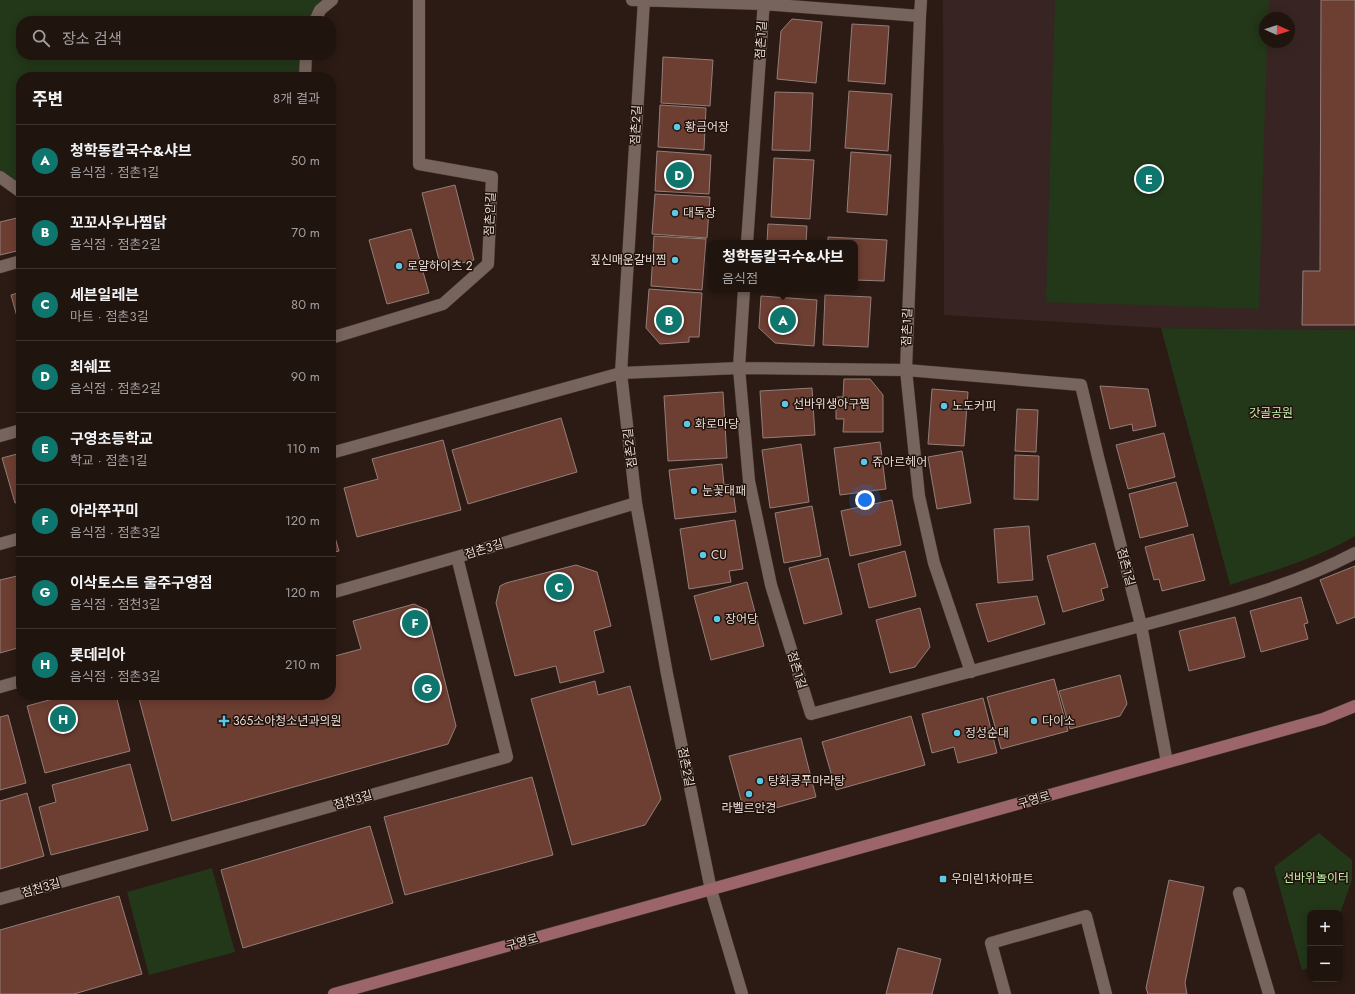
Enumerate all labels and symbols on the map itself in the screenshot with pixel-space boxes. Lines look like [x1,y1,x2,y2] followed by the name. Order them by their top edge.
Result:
[1259,12,1295,48] north arrow
[751,20,771,60] street label: 점촌1길
[626,105,646,145] street label: 점촌2길
[685,118,729,136] place label: 황금어장
[672,122,682,132] marker: 황금어장
[666,160,692,190] pin: D
[1136,164,1162,194] pin: E
[480,191,500,237] street label: 점촌안길
[683,204,716,222] place label: 대독장
[670,208,680,218] marker: 대독장
[590,251,667,269] place label: 짚신매운갈비찜
[670,255,680,265] marker: 짚신매운갈비찜
[407,257,473,275] place label: 로얄하이츠 2
[394,261,404,271] marker: 로얄하이츠 2
[656,305,682,335] pin: B
[770,305,796,335] pin: A
[897,307,917,347] street label: 점촌1길
[793,395,870,413] place label: 선바위생아구찜
[952,397,996,415] place label: 노도커피
[780,399,790,409] marker: 선바위생아구찜
[939,401,949,411] marker: 노도커피
[1249,404,1293,422] park label: 갓골공원
[695,415,739,433] place label: 화로마당
[682,419,692,429] marker: 화로마당
[619,427,641,469] street label: 점촌2길
[872,453,927,471] place label: 쥬아르헤어
[859,457,869,467] marker: 쥬아르헤어
[702,482,746,500] place label: 눈꽃대패
[689,486,699,496] marker: 눈꽃대패
[855,490,875,510] your location
[462,535,506,563] street label: 점촌3길
[711,546,727,564] place label: CU
[1112,546,1140,588] street label: 점촌1길
[698,550,708,560] marker: CU
[546,572,572,602] pin: C
[402,608,428,638] pin: F
[725,610,758,628] place label: 장어당
[712,614,722,624] marker: 장어당
[783,649,811,691] street label: 점촌1길
[414,673,440,703] pin: G
[50,704,76,734] pin: H
[233,712,342,730] place label: 365소아청소년과의원
[1042,712,1075,730] place label: 다이소
[218,715,230,727] marker: 365소아청소년과의원
[1029,716,1039,726] marker: 다이소
[965,724,1009,742] place label: 정성순대
[952,728,962,738] marker: 정성순대
[673,746,699,788] street label: 점촌2길
[768,772,845,790] place label: 탕화쿵푸마라탕
[755,776,765,786] marker: 탕화쿵푸마라탕
[331,786,375,814] street label: 점천3길
[1016,787,1052,813] street label: 구영로
[744,789,754,799] marker: 라벨르안경
[721,799,777,817] place label: 라벨르안경
[1283,869,1349,887] park label: 선바위놀이터
[951,870,1034,888] place label: 우미린1차아파트
[19,874,63,902] street label: 점천3길
[938,874,948,884] marker: 우미린1차아파트
[504,929,540,955] street label: 구영로

